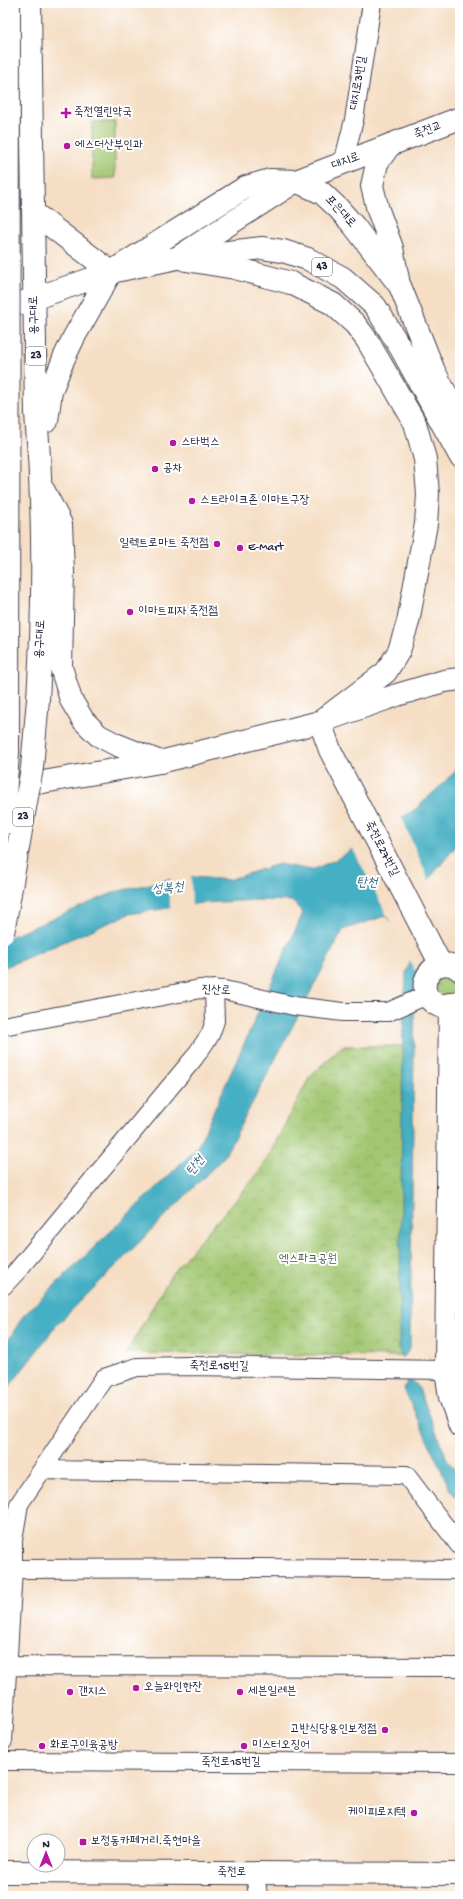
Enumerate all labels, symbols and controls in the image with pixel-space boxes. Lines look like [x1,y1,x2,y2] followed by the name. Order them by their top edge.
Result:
[348,55,370,111] street label: 대지로3번길
[74,105,132,120] place label: 죽전열린약국
[61,108,71,118] marker: 죽전열린약국
[412,119,444,143] street label: 죽전교
[75,139,143,153] place label: 에스더산부인과
[62,141,72,151] marker: 에스더산부인과
[330,150,362,174] street label: 대지로
[322,193,358,231] street label: 포은대로
[312,258,332,276] road number: 43
[28,296,42,334] street label: 용구대로
[26,347,46,365] road number: 23
[181,436,220,450] place label: 스타벅스
[168,438,178,448] marker: 스타벅스
[163,462,182,476] place label: 공차
[150,464,160,474] marker: 공차
[200,494,309,508] place label: 스트라이크존 이마트구장
[187,496,197,506] marker: 스트라이크존 이마트구장
[119,537,209,551] place label: 일렉트로마트 죽전점
[212,539,222,549] marker: 일렉트로마트 죽전점
[248,541,284,555] place label: E-Mart
[235,543,245,553] marker: E-Mart
[138,605,218,619] place label: 이마트피자 죽전점
[125,607,135,617] marker: 이마트피자 죽전점
[33,619,49,659] street label: 용구대로
[13,808,33,826] road number: 23
[361,819,401,879] street label: 죽전로27번길
[357,876,379,891] water label: 탄천
[152,880,186,898] water label: 성복천
[201,983,231,999] street label: 진산로
[184,1152,209,1179] water label: 탄천
[279,1253,337,1267] park label: 엑스파크공원
[189,1359,249,1375] street label: 죽전로15번길
[144,1681,202,1695] place label: 오늘와인한잔
[131,1683,141,1693] marker: 오늘와인한잔
[78,1685,107,1699] place label: 갠지스
[248,1685,296,1699] place label: 세븐일레븐
[65,1687,75,1697] marker: 갠지스
[235,1687,245,1697] marker: 세븐일레븐
[290,1723,377,1737] place label: 고반식당용인보정점
[380,1725,390,1735] marker: 고반식당용인보정점
[50,1739,118,1753] place label: 화로구이육공방
[252,1739,310,1753] place label: 미스터오징어
[37,1741,47,1751] marker: 화로구이육공방
[239,1741,249,1751] marker: 미스터오징어
[201,1756,261,1770] street label: 죽전로15번길
[348,1806,406,1820] place label: 케이피로지텍
[409,1808,419,1818] marker: 케이피로지텍
[26,1833,66,1873] north arrow
[91,1835,201,1849] place label: 보정동카페거리.죽현마을
[78,1837,88,1847] marker: 보정동카페거리.죽현마을
[42,1839,50,1851] text: N
[218,1866,246,1880] street label: 죽전로

